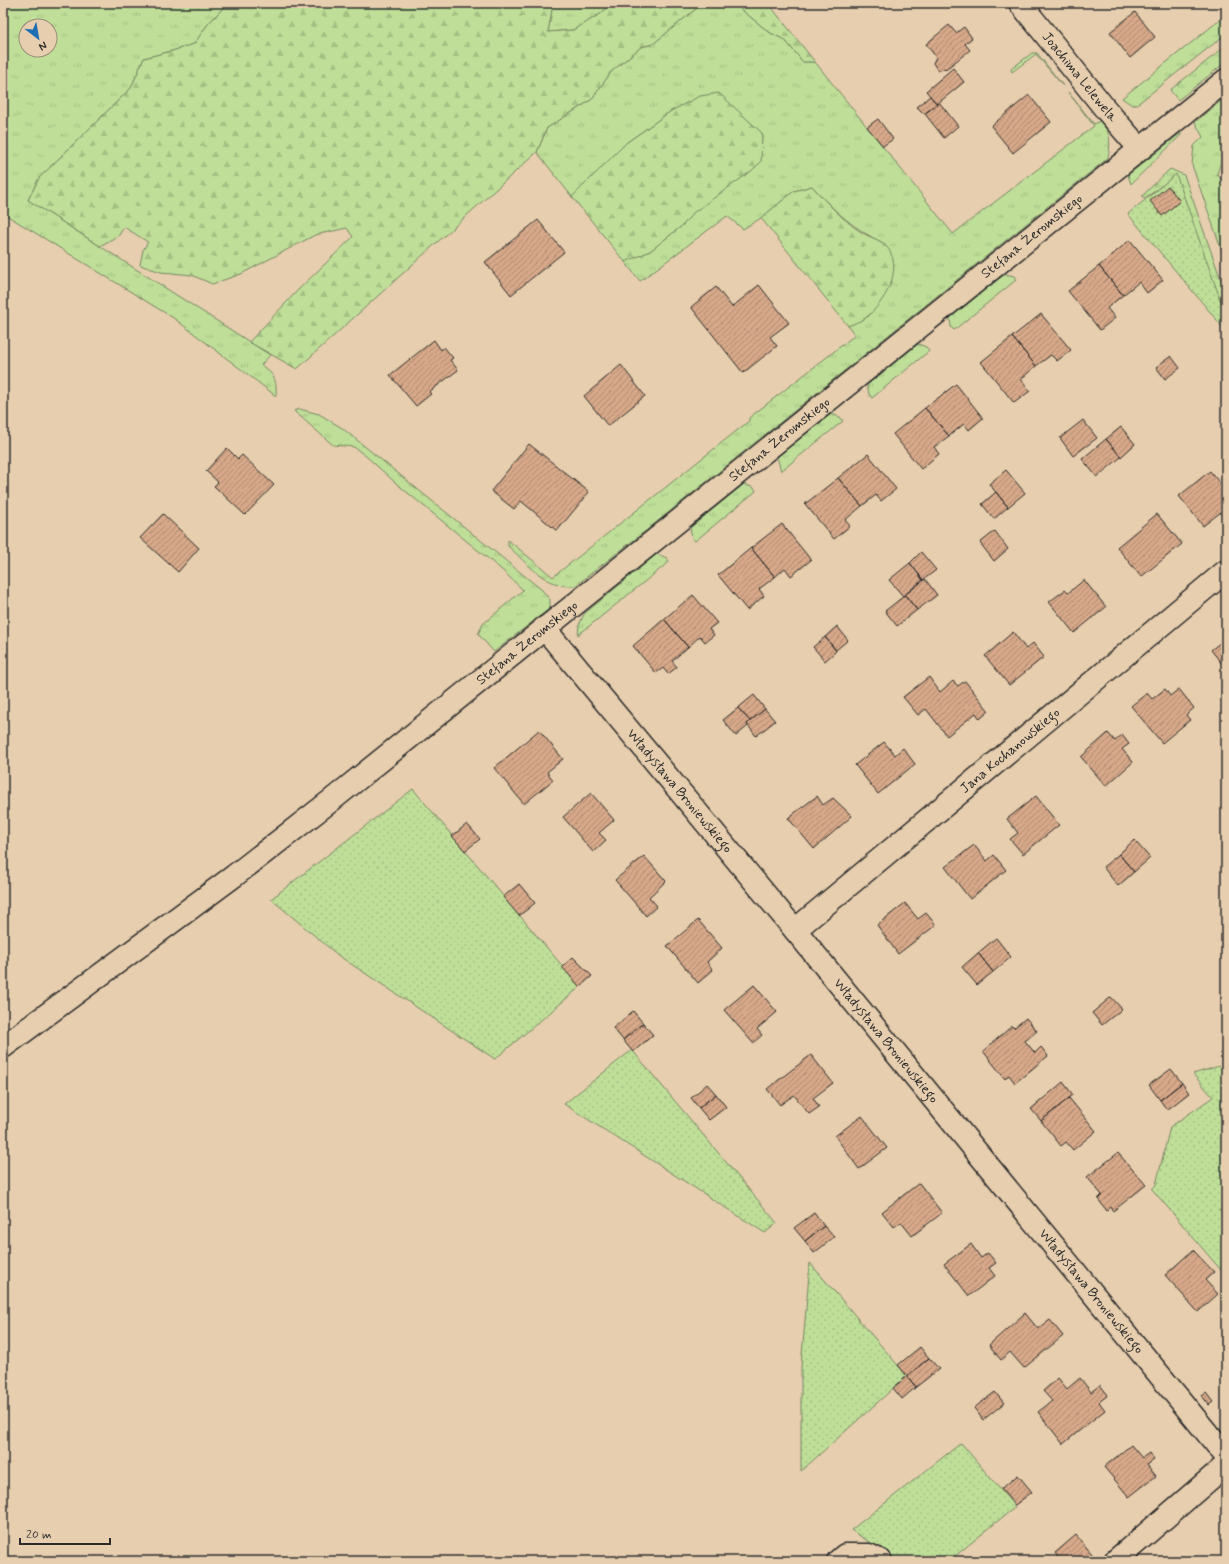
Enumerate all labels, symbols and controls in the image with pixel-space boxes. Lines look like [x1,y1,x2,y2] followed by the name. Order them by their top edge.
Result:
[18,18,58,58] north arrow
[1038,28,1122,126] street label: Joachima Lelewela
[36,38,49,54] text: N
[977,190,1086,283] street label: Stefana Żeromskiego
[725,393,834,486] street label: Stefana Żeromskiego
[473,596,582,689] street label: Stefana Żeromskiego
[956,704,1064,798] street label: Jana Kochanowskiego
[623,725,737,857] street label: Władysława Broniewskiego
[829,975,943,1107] street label: Władysława Broniewskiego
[1035,1225,1148,1358] street label: Władysława Broniewskiego
[20,1520,110,1546] scale bar
[26,1527,52,1543] text: 20 m

